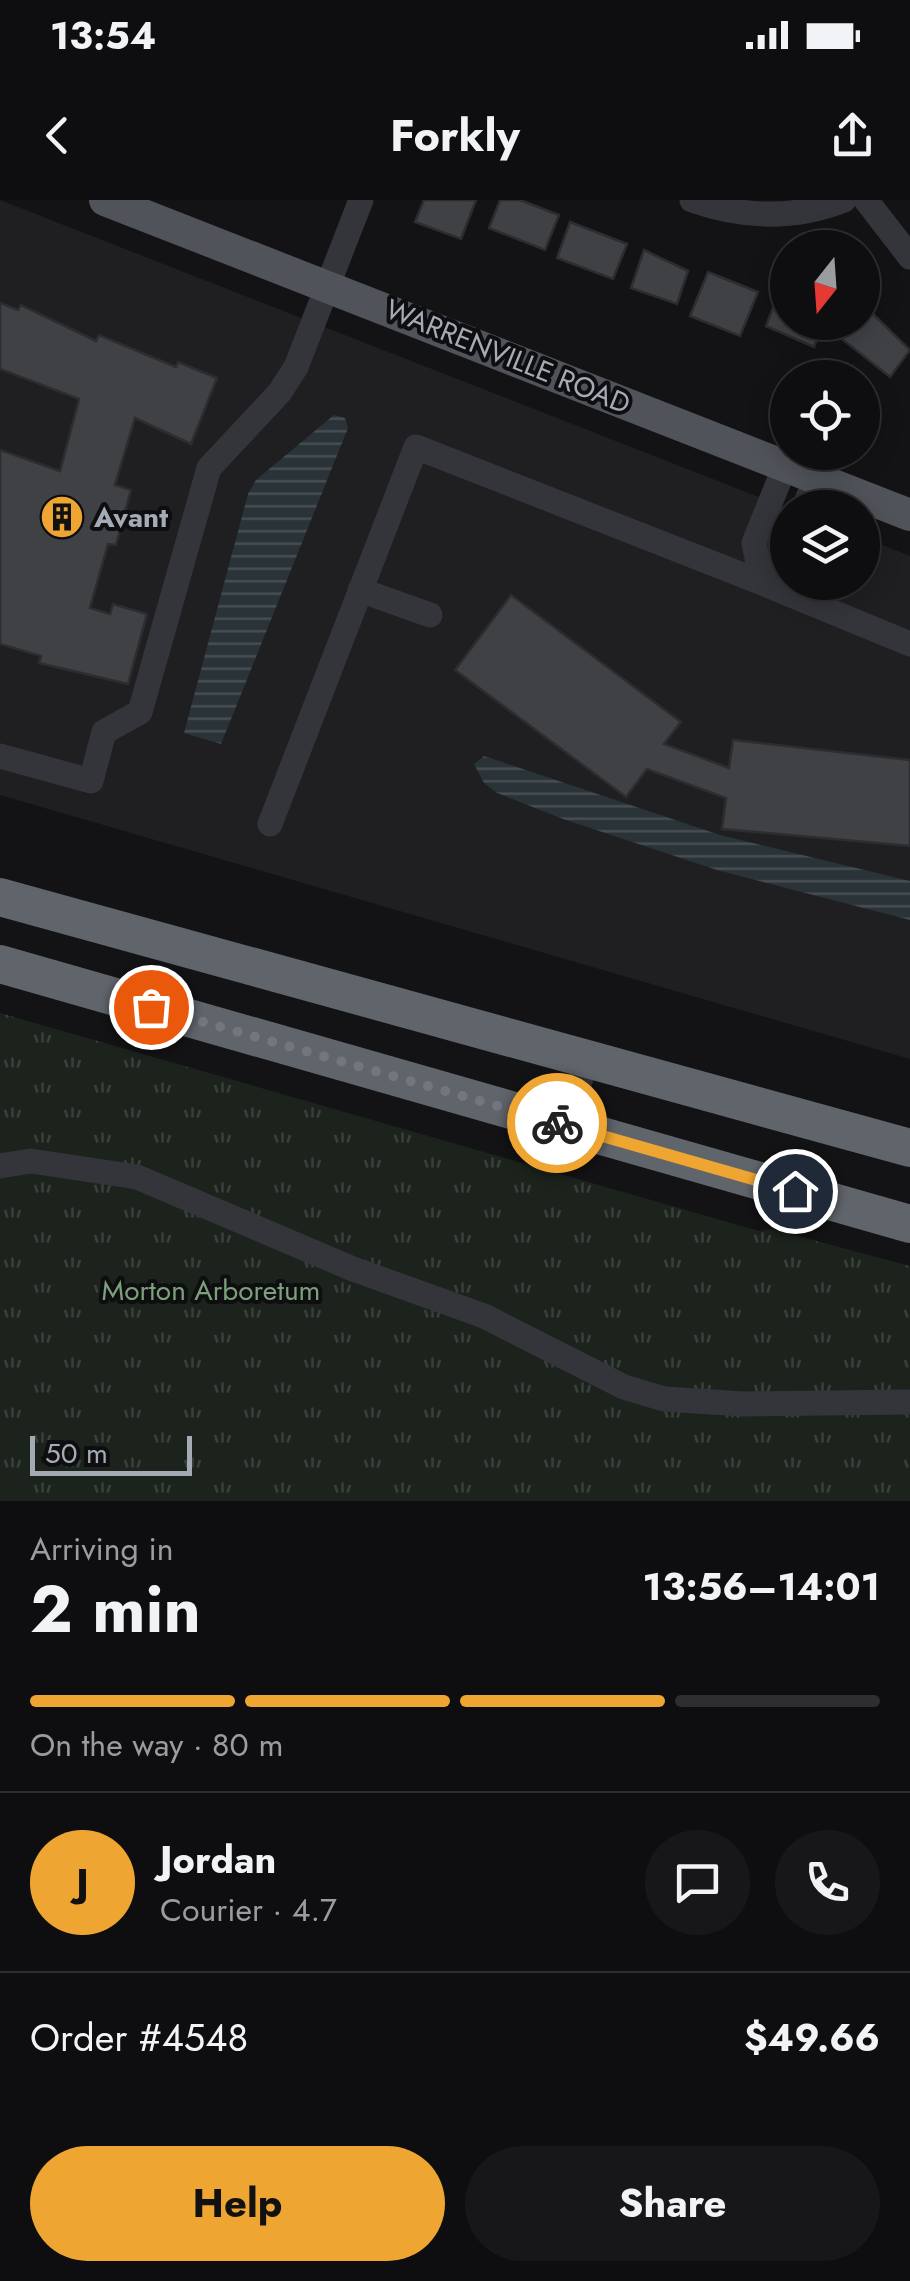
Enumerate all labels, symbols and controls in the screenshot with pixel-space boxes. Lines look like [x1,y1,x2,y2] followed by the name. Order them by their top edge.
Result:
[50,8,156,63] text: 13:54
[390,103,520,168] text: Forkly
[30,108,85,163] icon: back
[825,108,880,163] icon: share
[770,230,880,340] north arrow
[770,230,880,600] map controls
[379,289,636,424] street label: WARRENVILLE ROAD
[770,360,880,470] button: locate
[770,490,880,600] button: layers
[39,494,85,540] building icon: Avant
[93,497,168,538] place label: Avant
[109,965,194,1050] pin
[124,980,179,1035] icon: bag
[507,1073,607,1173] courier
[530,1096,585,1151] icon: bike
[753,1149,838,1234] pin
[768,1164,823,1219] icon: home
[102,1270,320,1311] park label: Morton Arboretum
[30,1431,192,1476] scale bar
[45,1433,108,1474] text: 50 m
[30,1526,174,1572] text: Arriving in
[642,1559,880,1614] text: 13:56–14:01
[30,1562,201,1656] text: 2 min
[30,1722,283,1768] text: On the way · 80 m
[645,1830,750,1935] button: chat
[775,1830,880,1935] button: phone
[160,1832,276,1887] text: Jordan
[76,1855,89,1910] text: J
[160,1887,337,1933] text: Courier · 4.7
[30,2010,248,2065] text: Order #4548
[744,2010,880,2065] text: $49.66
[30,2146,445,2261] button: Help
[465,2146,880,2261] button: Share

